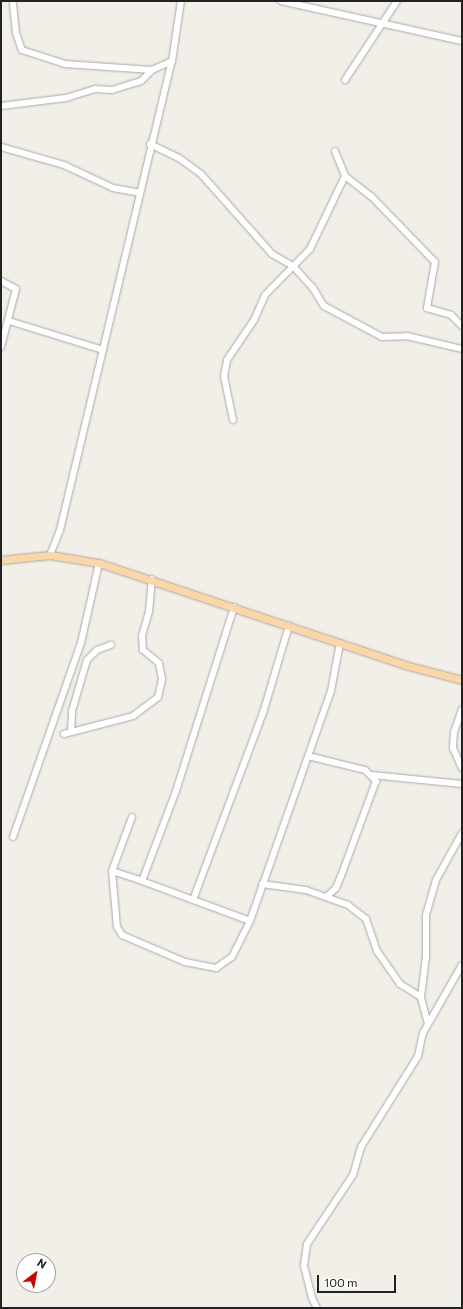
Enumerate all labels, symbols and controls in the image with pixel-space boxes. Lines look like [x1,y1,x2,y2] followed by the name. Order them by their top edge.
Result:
[16,1253,56,1293] north arrow
[35,1256,49,1271] text: N
[319,1267,398,1293] scale bar
[324,1275,358,1289] text: 100 m

